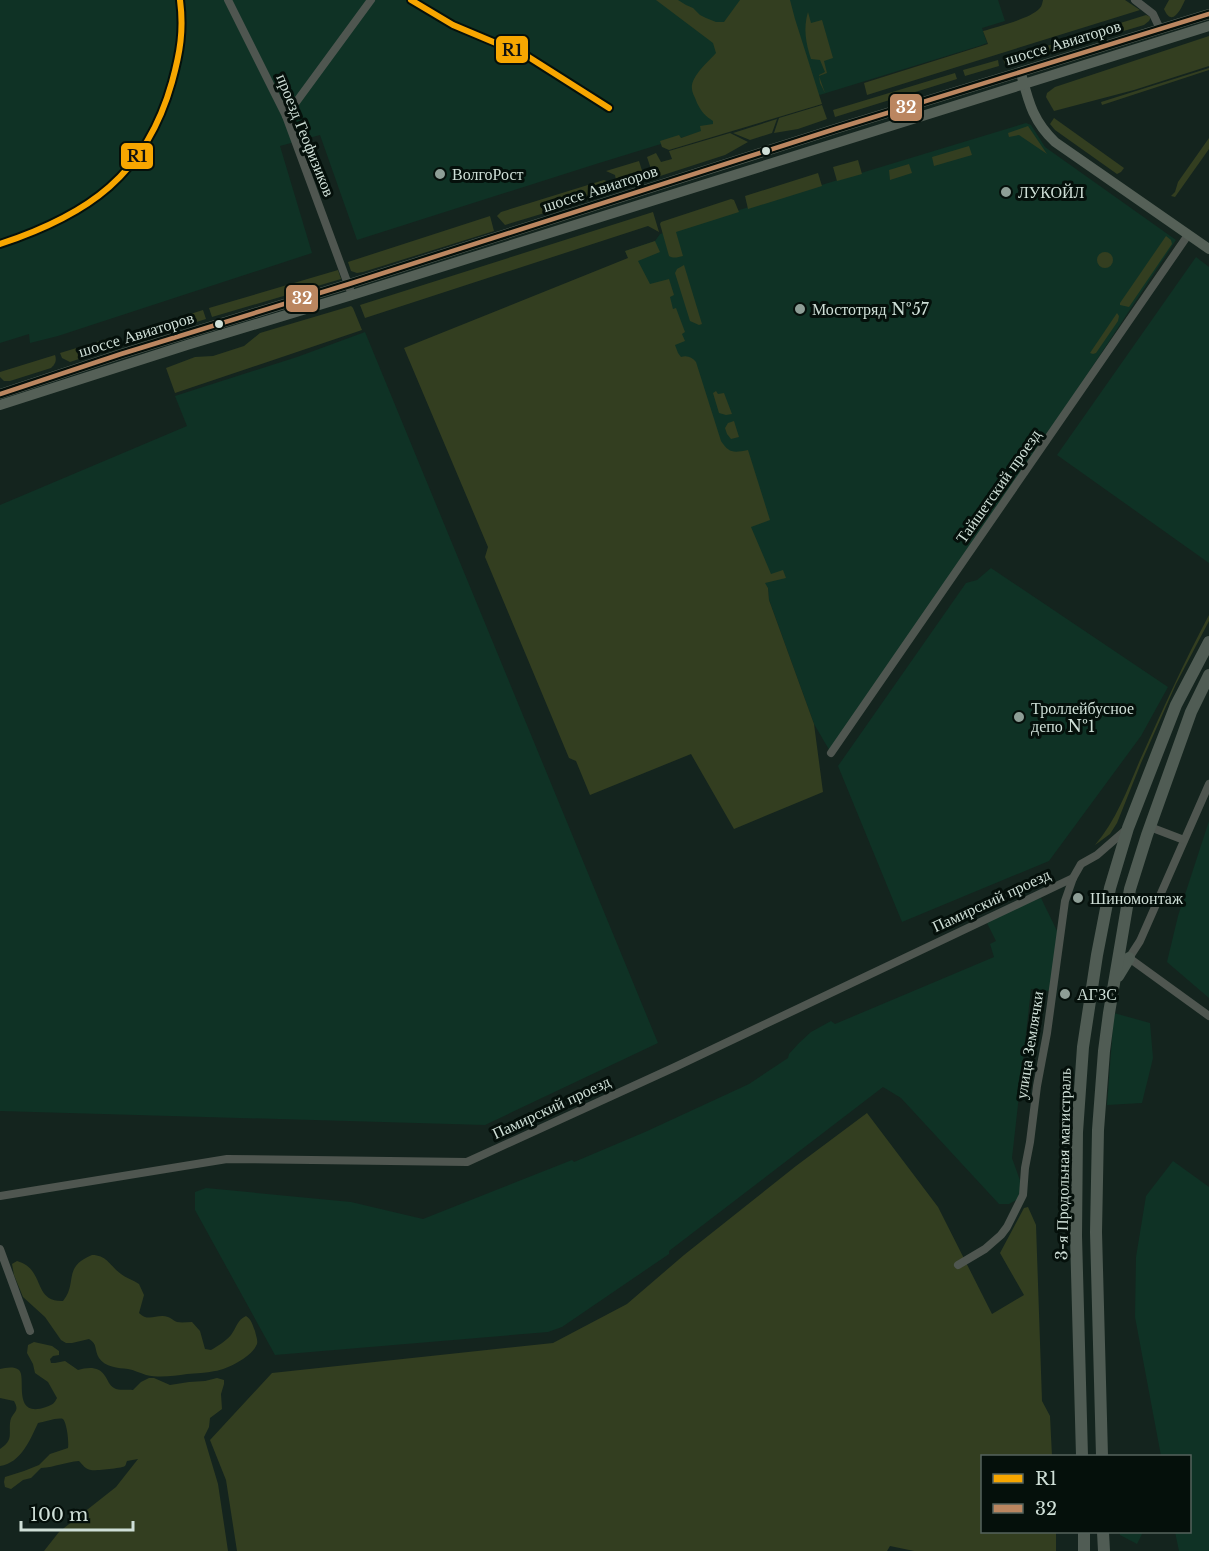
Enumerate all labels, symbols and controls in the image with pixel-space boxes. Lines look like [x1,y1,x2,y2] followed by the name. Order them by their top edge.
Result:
[1003,15,1123,69] street label: шоссе Авиаторов
[495,35,529,64] line badge: R1
[502,40,522,60] text: R1
[272,71,340,200] street label: проезд Геофизиков
[889,93,923,122] line badge: 32
[896,97,916,117] text: 32
[120,142,154,170] line badge: R1
[760,145,772,157] unlabelled marker
[127,146,147,166] text: R1
[540,160,660,216] street label: шоссе Авиаторов
[452,164,524,184] place label: ВолгоРост
[433,167,447,181] marker: ВолгоРост
[1018,182,1085,202] place label: ЛУКОЙЛ
[999,185,1013,199] marker: ЛУКОЙЛ
[285,284,319,313] line badge: 32
[292,288,312,308] text: 32
[812,299,930,319] place label: Мостотряд №57
[793,302,807,316] marker: Мостотряд №57
[76,307,196,361] street label: шоссе Авиаторов
[213,318,225,330] unlabelled marker
[951,425,1045,547] street label: Тайшетский проезд
[1031,698,1134,736] place label: Троллейбусное депо №1
[1012,710,1026,724] marker: Троллейбусное депо №1
[929,864,1053,936] street label: Памирский проезд
[1090,888,1184,908] place label: Шиномонтаж
[1071,891,1085,905] marker: Шиномонтаж
[1077,984,1117,1004] place label: АГЗС
[1058,987,1072,1001] marker: АГЗС
[1011,989,1047,1100] street label: улица Землячки
[1051,1068,1075,1260] street label: 3-я Продольная магистраль
[489,1071,613,1143] street label: Памирский проезд
[981,1455,1191,1533] legend
[1035,1468,1057,1490] text: R1
[21,1494,134,1532] scale bar
[1035,1498,1057,1520] text: 32
[30,1504,88,1526] text: 100 m

